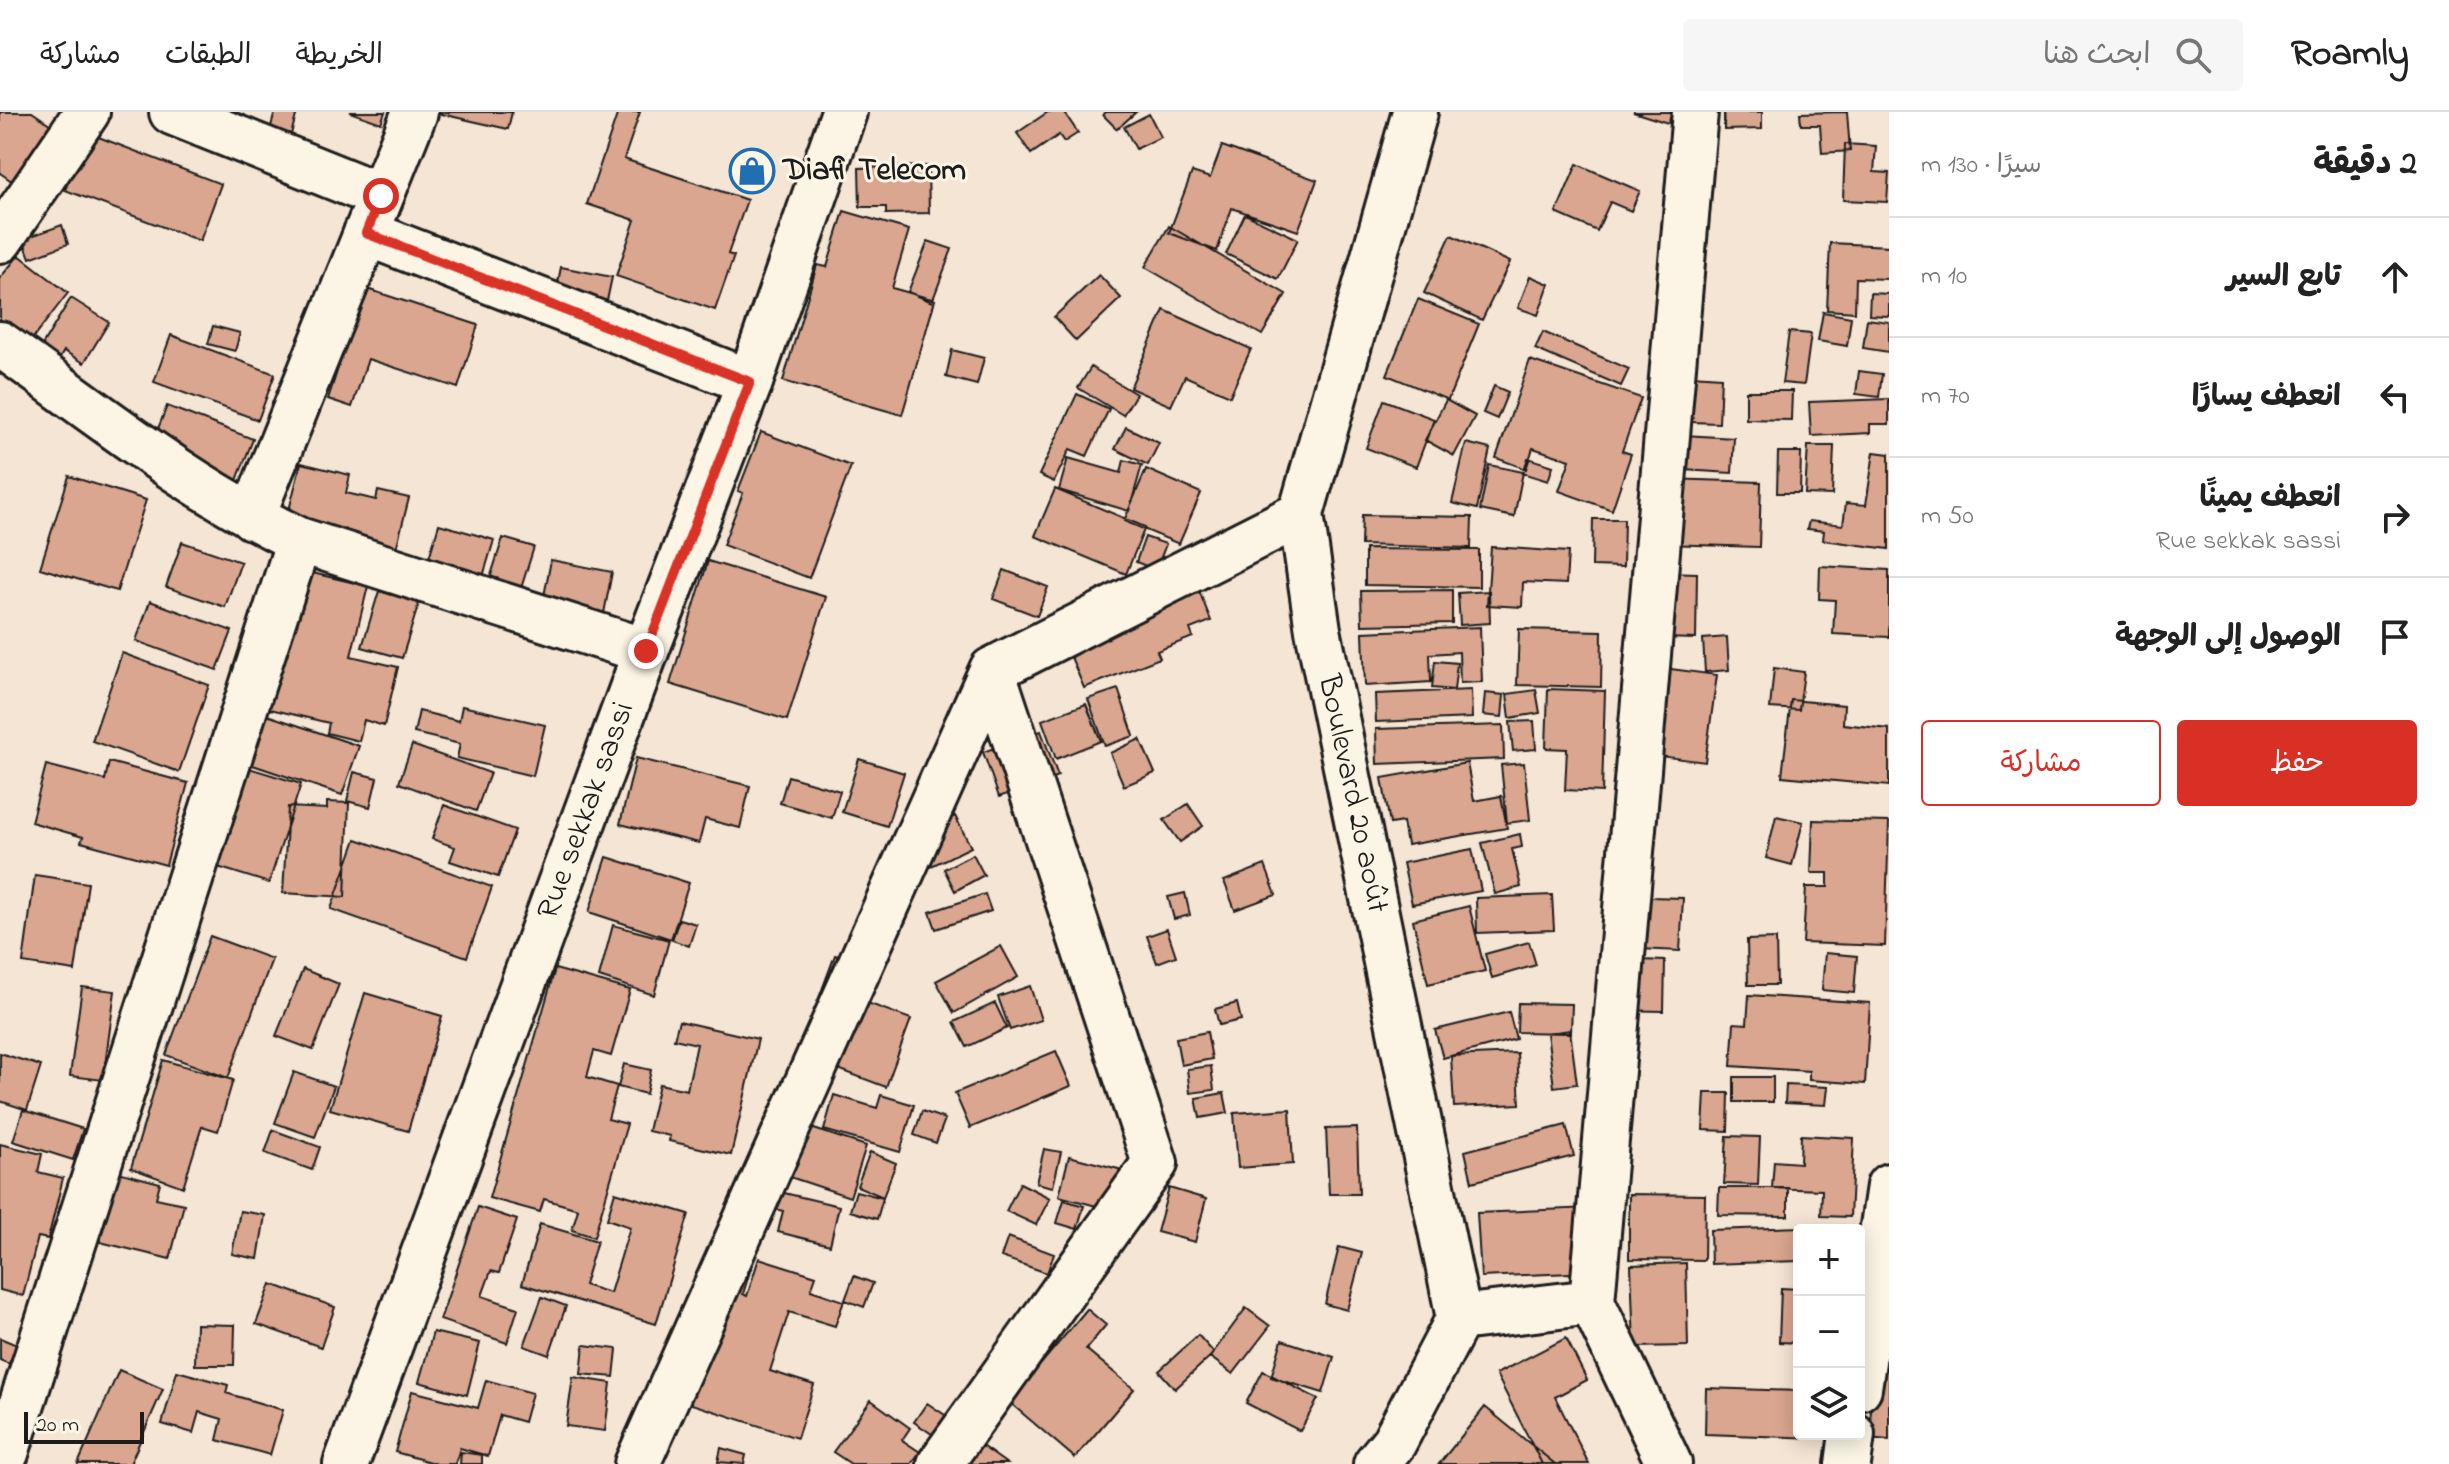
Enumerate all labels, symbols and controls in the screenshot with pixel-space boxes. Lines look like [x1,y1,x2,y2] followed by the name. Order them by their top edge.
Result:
[1683,19,2243,91] search box
[2291,27,2409,83] text: Roamly
[2171,33,2215,77] icon: search
[2043,34,2151,78] text: ابحث هنا
[40,36,121,77] text: مشاركة
[165,36,251,77] text: الطبقات
[295,36,383,77] text: الخريطة
[2313,140,2417,190] text: 2 دقيقة
[728,147,776,195] shop icon: Diafi Telecom
[1921,147,2042,185] text: سيرًا · 130 m
[781,148,966,195] place label: Diafi Telecom
[363,178,399,214] route start
[2373,255,2417,299] icon: ahead
[2227,256,2341,300] text: تابع السير
[1921,258,1967,296] text: 10 m
[2373,375,2417,419] icon: left
[2192,376,2341,420] text: انعطف يسارًا
[1921,378,1970,416] text: 70 m
[2200,477,2341,521] text: انعطف يمينًا
[2373,495,2417,539] icon: right
[1921,498,1974,536] text: 50 m
[2156,523,2341,561] text: Rue sekkak sassi
[2373,615,2417,659] icon: arrive
[2115,616,2341,660] text: الوصول إلى الوجهة
[628,633,664,669] route end
[1304,670,1400,918] street label: Boulevard 20 août
[526,696,648,926] street label: Rue sekkak sassi
[1921,720,2161,806] button: مشاركة
[2177,720,2417,806] button: حفظ
[1793,1224,1865,1440] map controls
[1793,1224,1865,1296] button: +
[1793,1296,1865,1368] button: −
[1793,1368,1865,1440] button: layers
[24,1408,144,1444] scale bar
[36,1410,79,1442] text: 20 m

